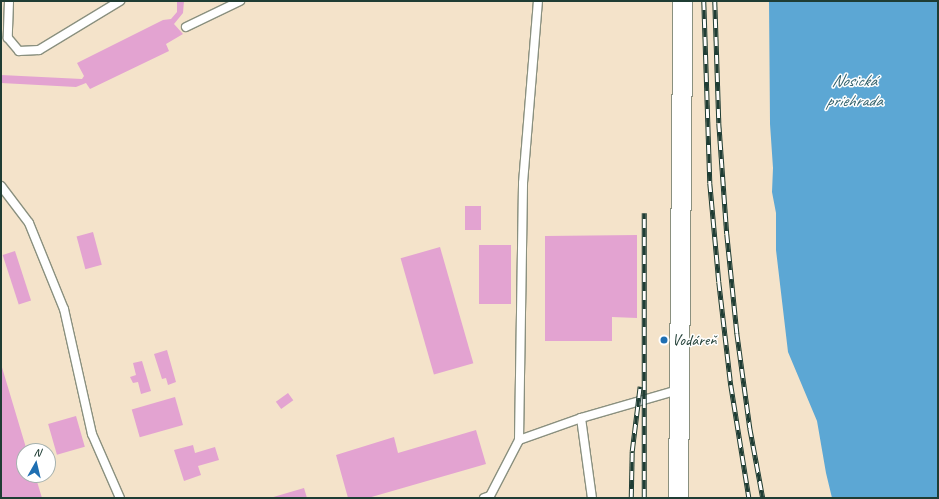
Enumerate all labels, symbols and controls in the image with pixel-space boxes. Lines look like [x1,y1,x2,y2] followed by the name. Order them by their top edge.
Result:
[826,71,882,111] water label: Nosická priehrada
[672,330,716,350] place label: Vodáreň
[659,335,669,345] marker: Vodáreň
[16,443,56,483] north arrow
[33,445,42,460] text: N

